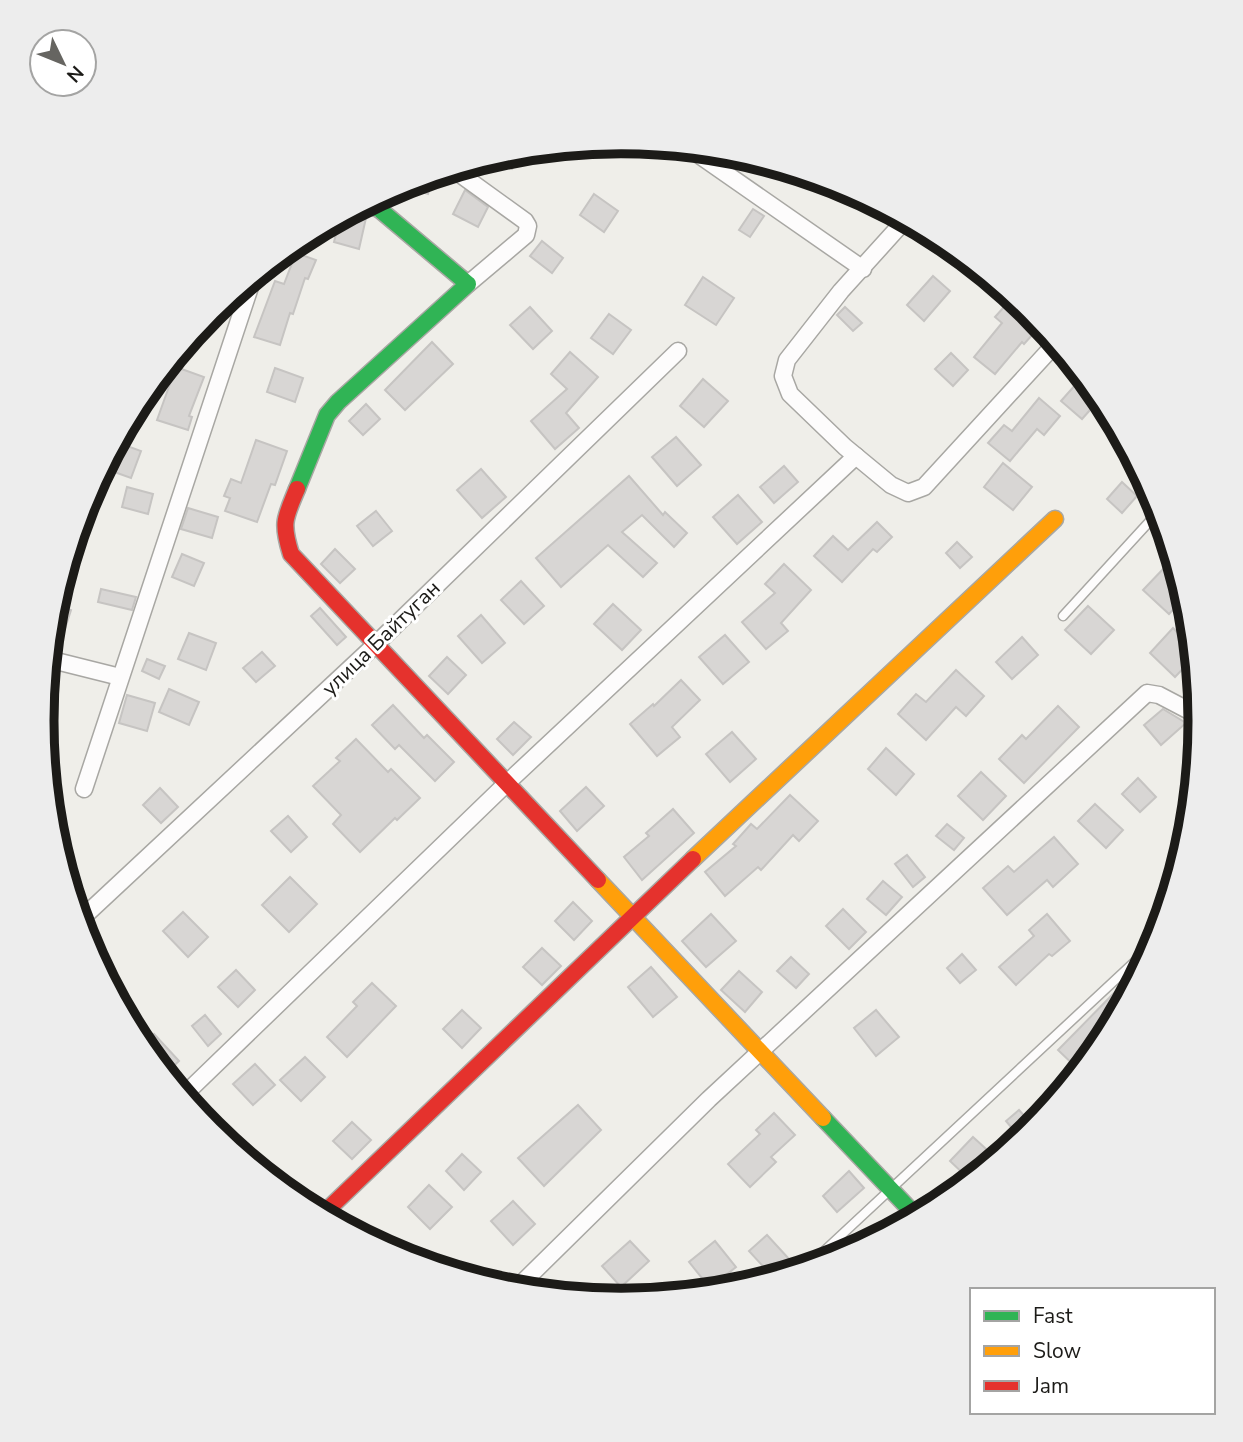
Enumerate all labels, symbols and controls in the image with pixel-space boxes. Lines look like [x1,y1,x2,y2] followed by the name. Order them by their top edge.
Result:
[28,28,98,98] north arrow
[60,60,89,88] text: N
[316,574,446,702] street label: улица Байтуган
[970,1288,1215,1414] legend
[1033,1302,1073,1330] text: Fast
[1033,1337,1082,1365] text: Slow
[1032,1372,1069,1400] text: Jam

